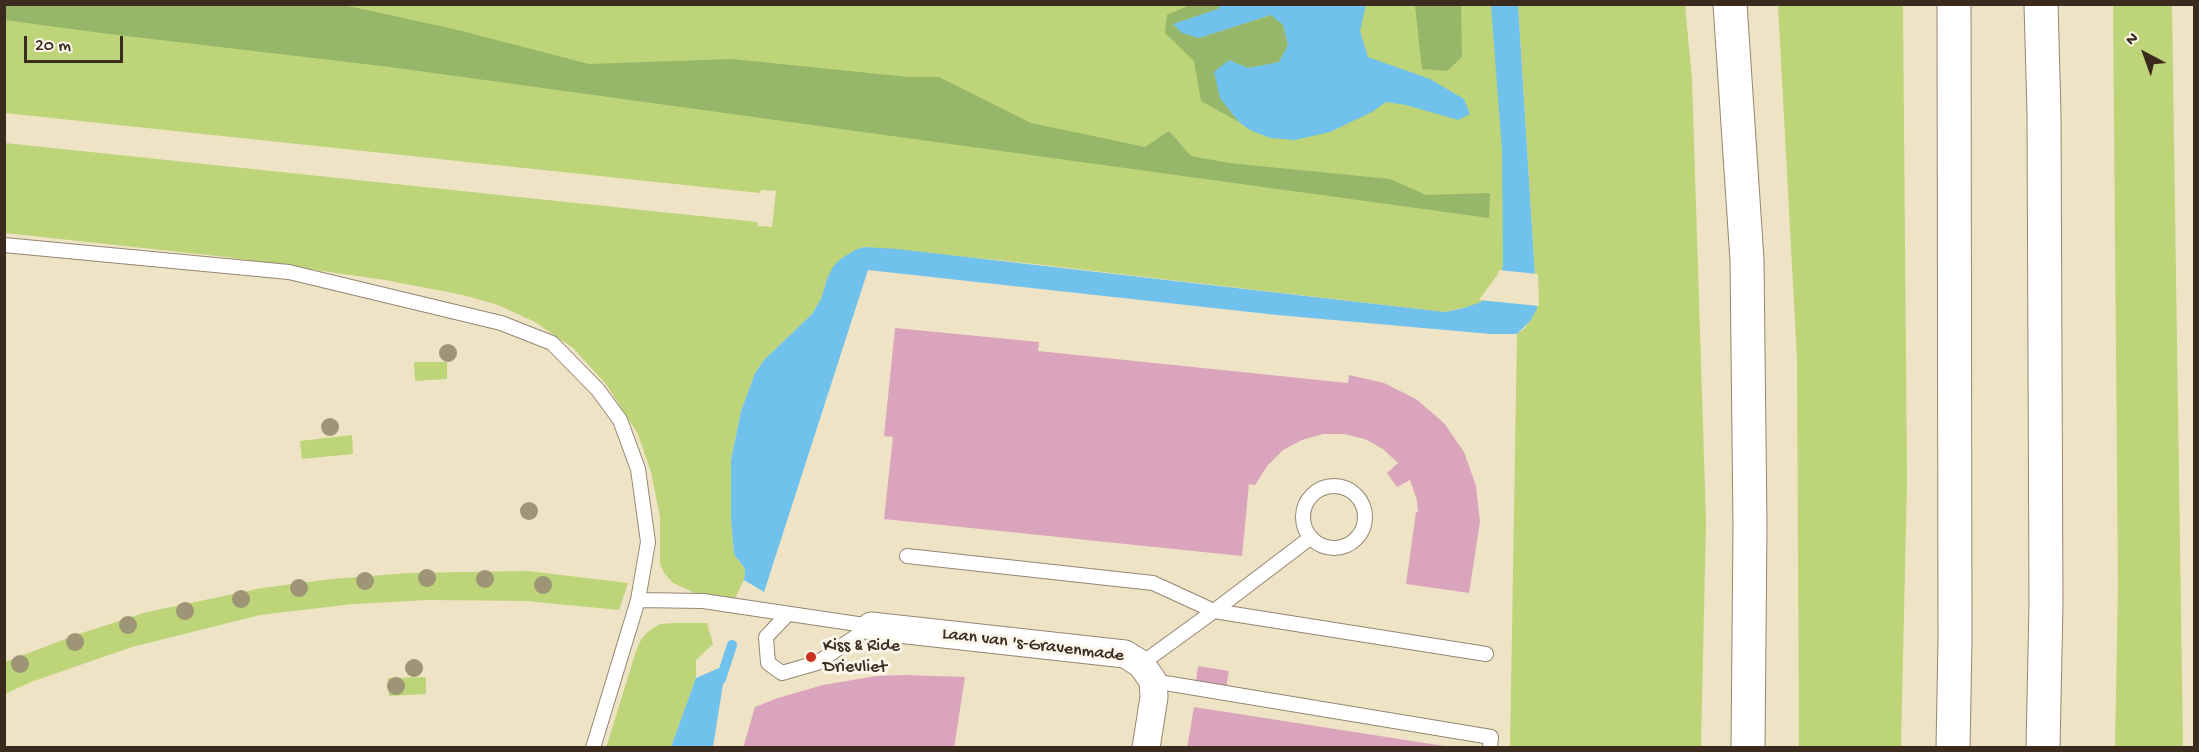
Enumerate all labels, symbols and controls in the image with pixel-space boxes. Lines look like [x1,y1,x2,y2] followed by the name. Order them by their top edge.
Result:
[27,24,126,62] scale bar
[2115,24,2175,84] north arrow
[2123,29,2143,51] text: N
[35,36,71,57] text: 20 m
[941,624,1125,668] street label: Laan van 's-Gravenmade
[823,636,900,678] place label: Kiss & Ride Drievliet
[804,650,818,664] marker: Kiss & Ride Drievliet

